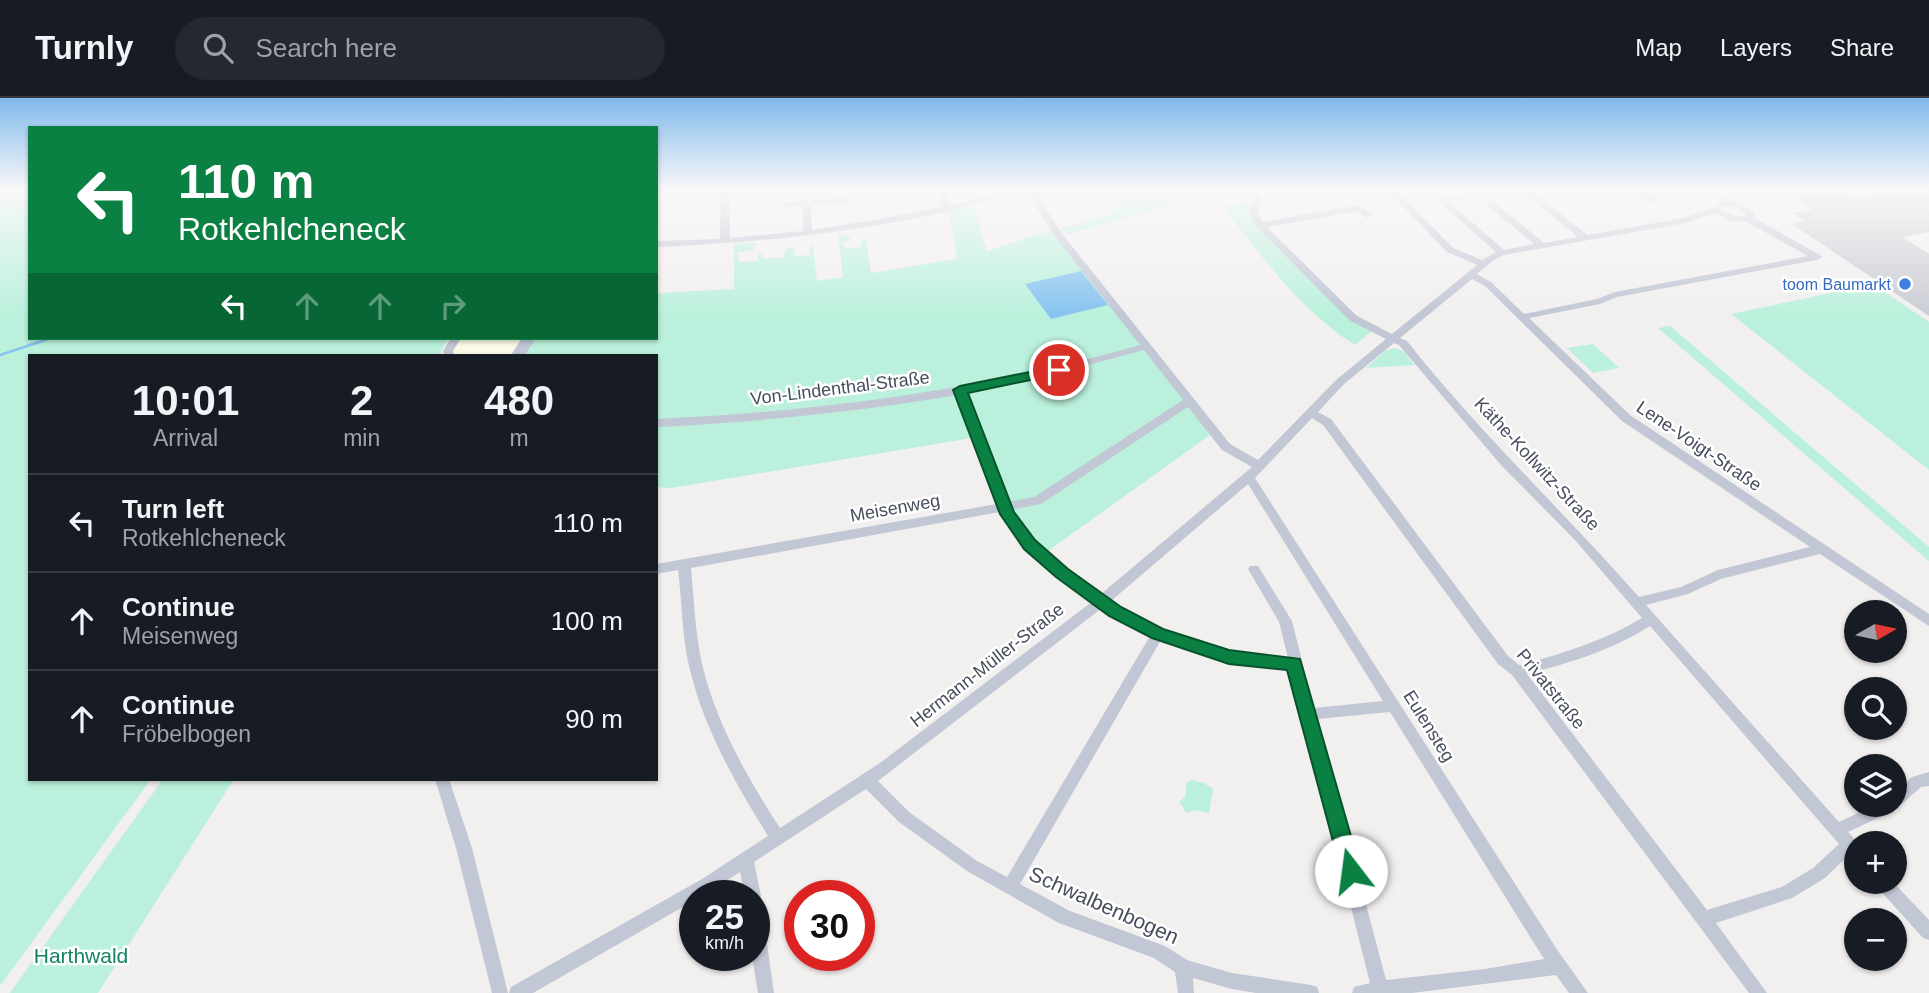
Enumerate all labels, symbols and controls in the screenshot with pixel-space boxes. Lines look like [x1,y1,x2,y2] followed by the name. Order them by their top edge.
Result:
[175,17,665,80] search box
[35,29,133,66] text: Turnly
[199,29,237,67] icon: search
[255,33,397,63] text: Search here
[1635,34,1682,61] text: Map
[1720,34,1792,61] text: Layers
[1830,34,1894,61] text: Share
[63,154,154,245] icon: left
[178,154,314,208] text: 110 m
[178,211,406,247] text: Rotkehlcheneck
[1783,276,1892,293] place label: toom Baumarkt
[1897,276,1913,292] marker: toom Baumarkt
[215,287,253,325] icon: left
[288,287,326,325] icon: ahead
[361,287,399,325] icon: ahead
[434,287,472,325] icon: right
[1029,340,1089,400] pin
[1040,351,1078,389] icon: arrive
[749,367,931,409] street label: Von-Lindenthal-Straße
[132,377,239,424] text: 10:01
[350,377,373,424] text: 2
[484,377,554,424] text: 480
[1470,394,1604,534] street label: Käthe-Kollwitz-Straße
[1633,397,1765,495] street label: Lene-Voigt-Straße
[153,425,218,451] text: Arrival
[343,425,380,451] text: min
[510,425,529,451] text: m
[848,490,942,526] street label: Meisenweg
[122,494,224,524] text: Turn left
[63,504,101,542] icon: left
[553,508,623,538] text: 110 m
[122,525,286,551] text: Rotkehlcheneck
[122,592,235,622] text: Continue
[906,599,1068,731] street label: Hermann-Müller-Straße
[1844,600,1908,663] north arrow
[1844,600,1907,971] map controls
[63,602,101,640] icon: ahead
[551,606,623,636] text: 100 m
[122,623,238,649] text: Meisenweg
[1513,645,1589,733] street label: Privatstraße
[1844,677,1907,740] button: search
[1399,687,1459,765] street label: Eulensteg
[122,690,235,720] text: Continue
[63,700,101,738] icon: ahead
[565,704,623,734] text: 90 m
[122,721,251,747] text: Fröbelbogen
[1844,754,1907,817] button: layers
[1844,831,1907,894] button: +
[1314,834,1388,908] position arrow
[1026,862,1182,948] street label: Schwalbenbogen
[784,880,875,971] speed limit sign: 30
[705,897,744,936] text: 25
[1844,908,1907,971] button: −
[705,933,744,953] text: km/h
[34,944,128,967] park label: Harthwald

